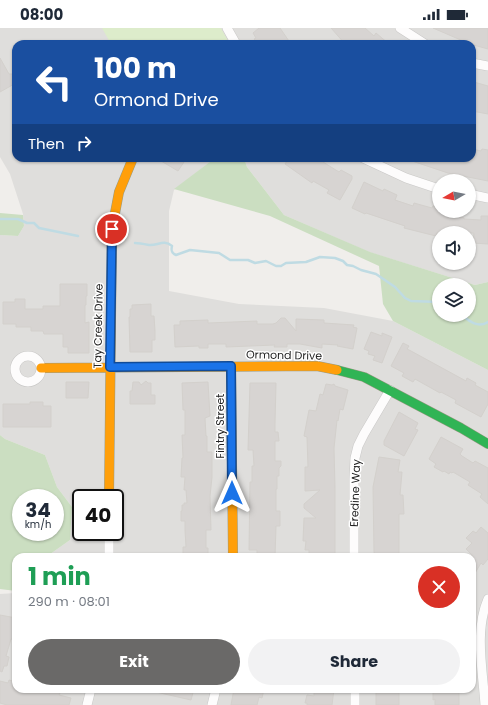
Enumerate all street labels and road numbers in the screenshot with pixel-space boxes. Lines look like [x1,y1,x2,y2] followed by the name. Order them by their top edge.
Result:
[89,283,107,369] street label: Tay Creek Drive
[246,346,322,364] street label: Ormond Drive
[212,394,228,458] street label: Fintry Street
[346,458,364,527] street label: Eredine Way

